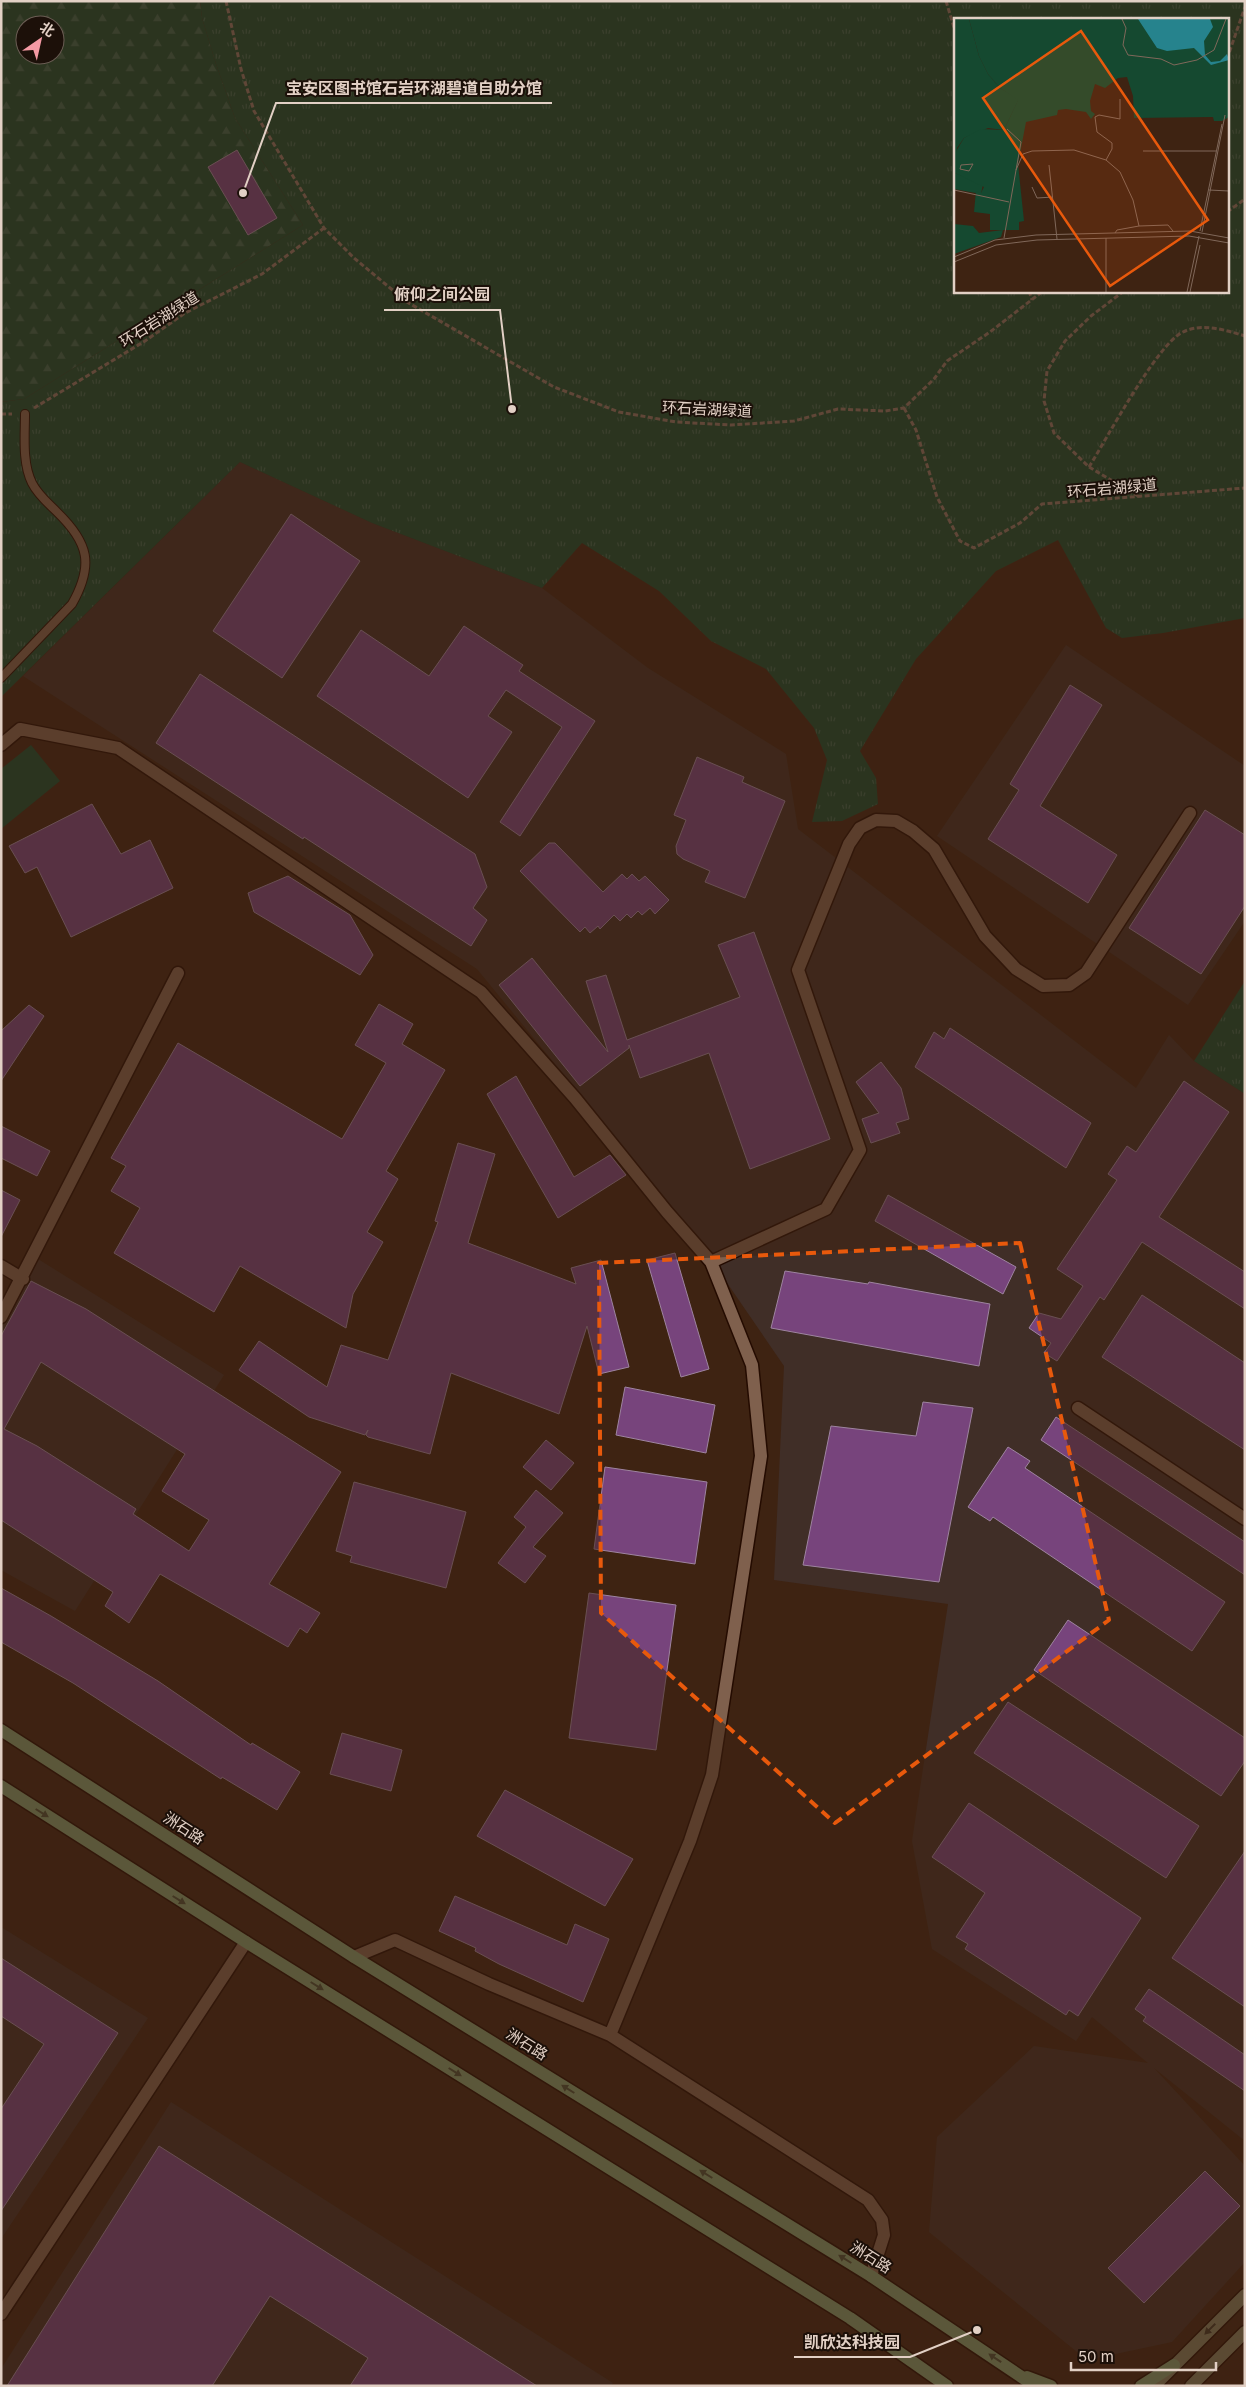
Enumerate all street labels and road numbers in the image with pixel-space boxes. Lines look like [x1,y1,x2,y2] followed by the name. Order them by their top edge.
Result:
[116,287,202,351] street label: 环石岩湖绿道
[662,397,752,421] street label: 环石岩湖绿道
[1066,475,1158,501] street label: 环石岩湖绿道
[160,1808,208,1848] street label: 洲石路
[503,2024,551,2064] street label: 洲石路
[847,2237,895,2277] street label: 洲石路

